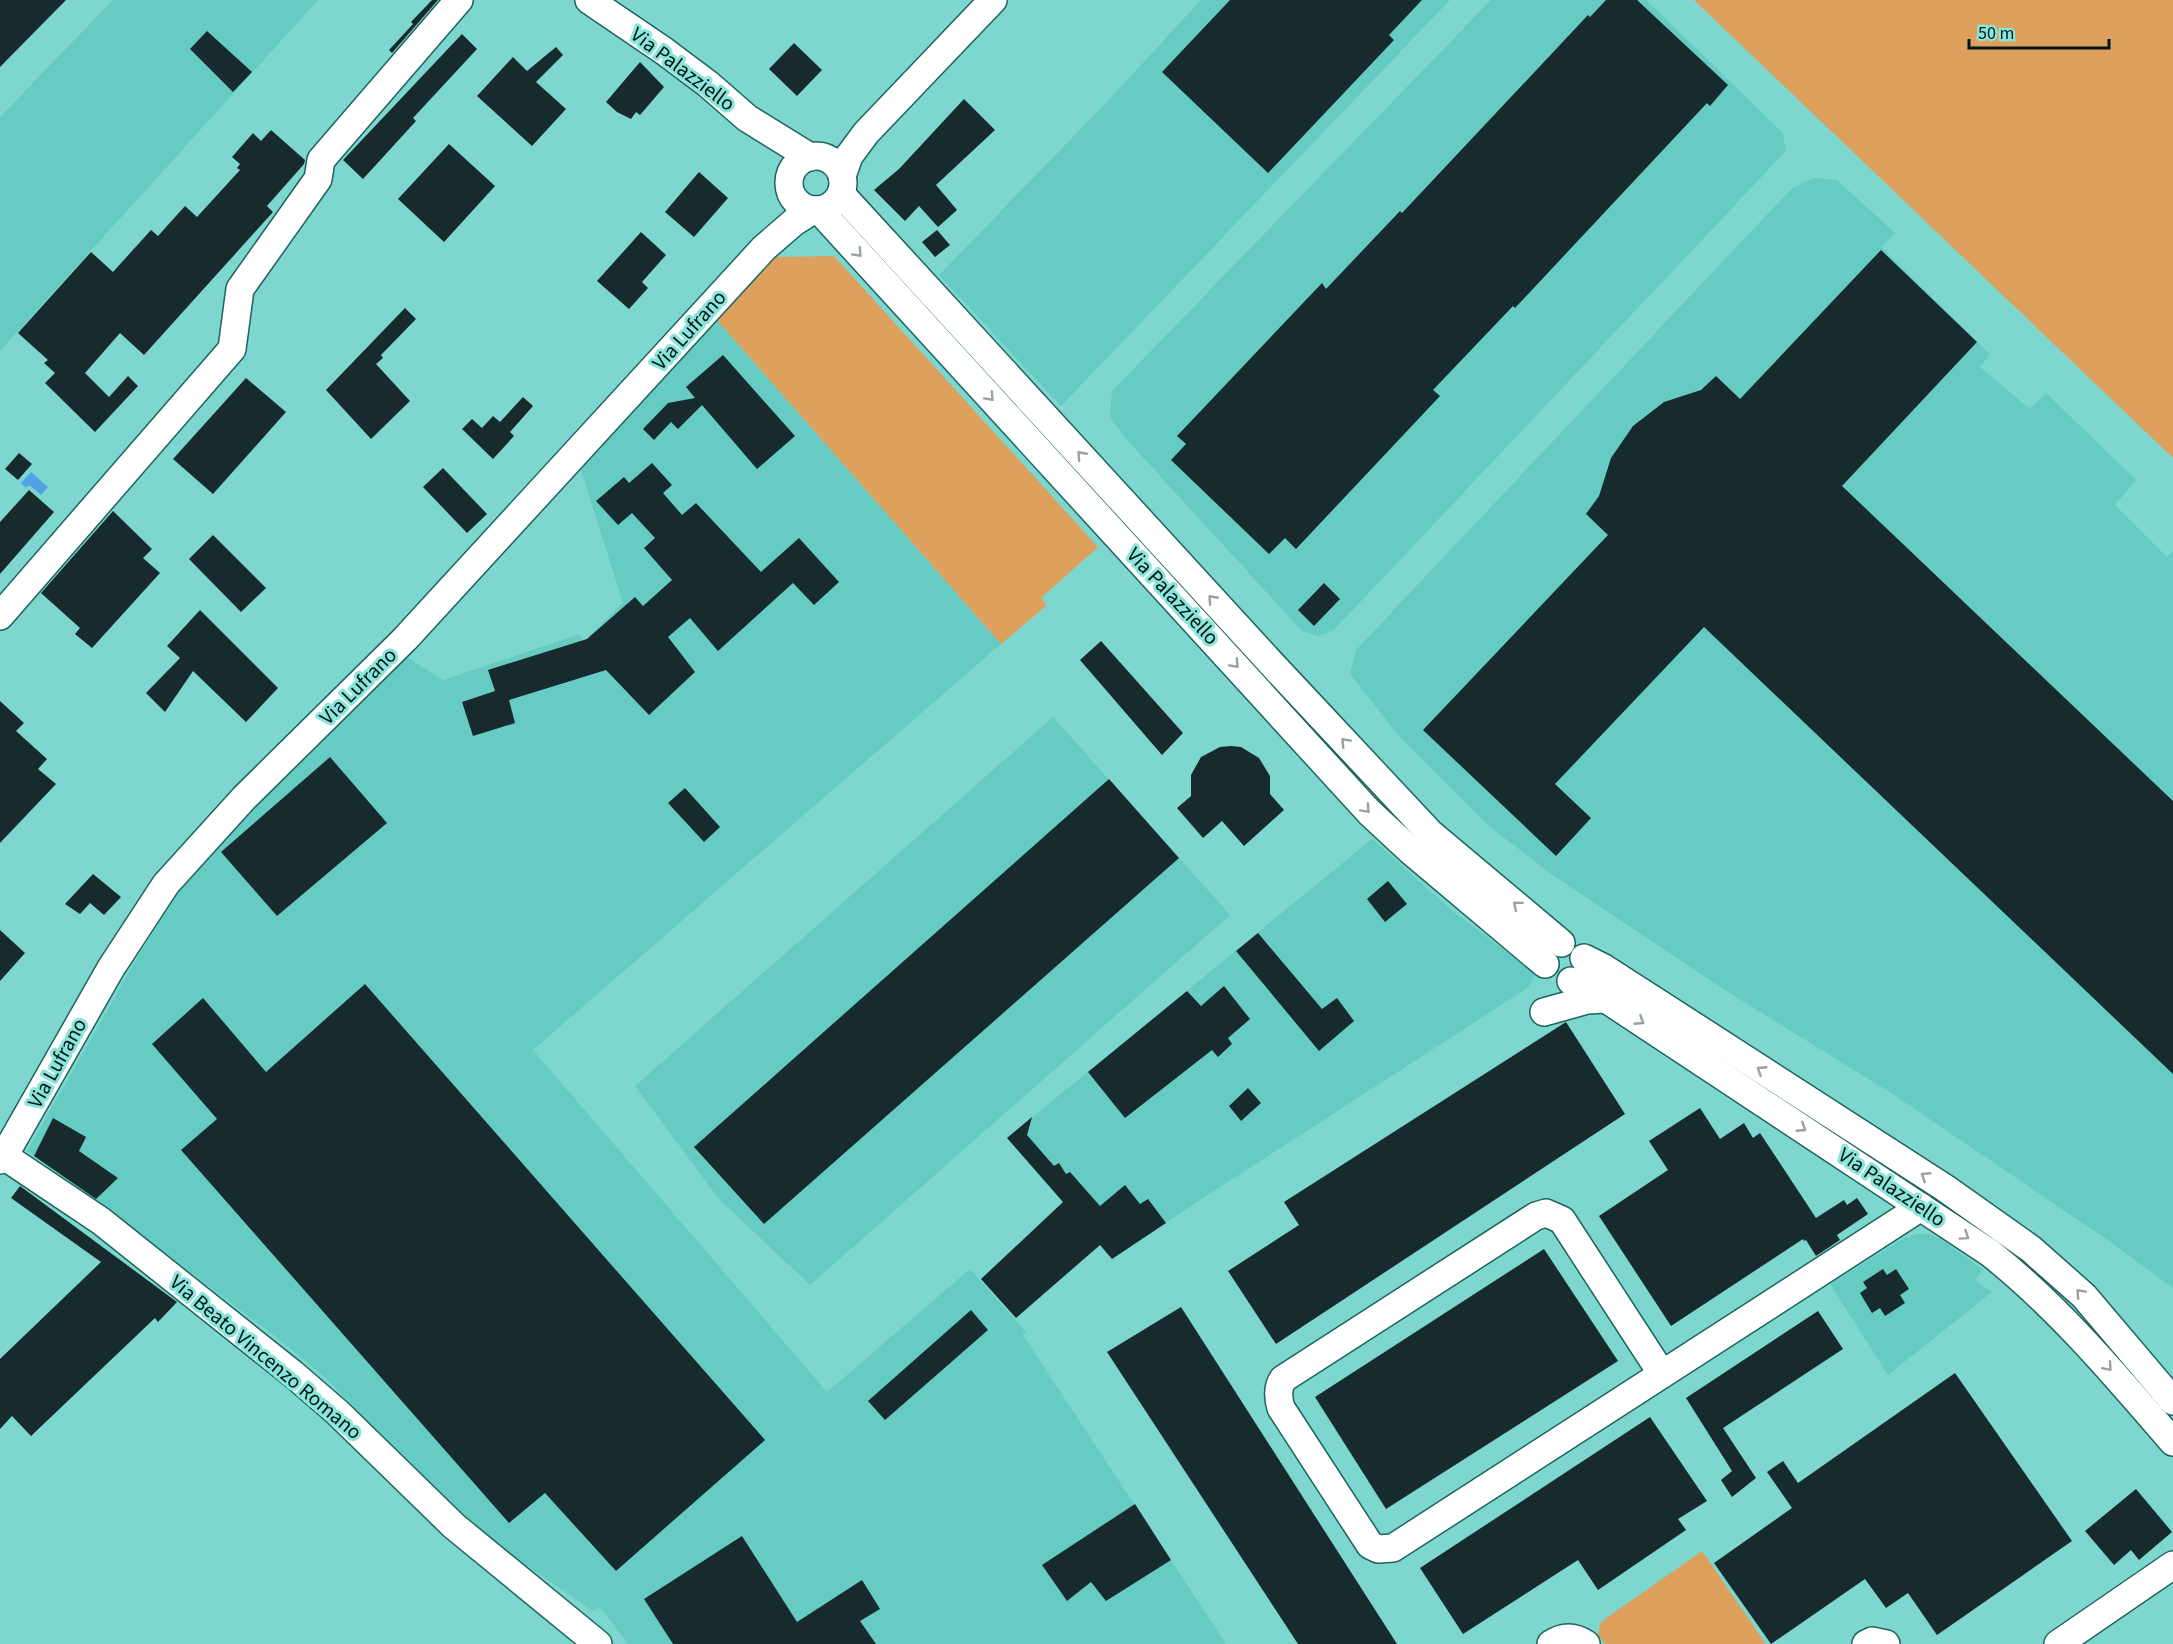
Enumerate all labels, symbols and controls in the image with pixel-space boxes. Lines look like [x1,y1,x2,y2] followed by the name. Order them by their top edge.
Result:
[1969,12,2108,50] scale bar
[625,20,741,118] street label: Via Palazziello
[1978,21,2014,46] text: 50 m
[851,246,862,257] one-way arrow
[645,283,733,377] street label: Via Lufrano
[983,390,994,401] one-way arrow
[1077,451,1088,462] one-way arrow
[1120,540,1226,652] street label: Via Palazziello
[1209,595,1220,606] one-way arrow
[313,641,403,731] street label: Via Lufrano
[1228,657,1239,668] one-way arrow
[1341,738,1352,748] one-way arrow
[1359,801,1370,812] one-way arrow
[1513,901,1524,912] one-way arrow
[20,1013,94,1113] street label: Via Lufrano
[1633,1014,1644,1025] one-way arrow
[1757,1066,1768,1077] one-way arrow
[1796,1121,1807,1132] one-way arrow
[1832,1140,1952,1234] street label: Via Palazziello
[1921,1171,1931,1183] one-way arrow
[1958,1229,1969,1240] one-way arrow
[163,1268,369,1446] street label: Via Beato Vincenzo Romano
[2076,1289,2087,1300] one-way arrow
[2101,1361,2112,1371] one-way arrow

